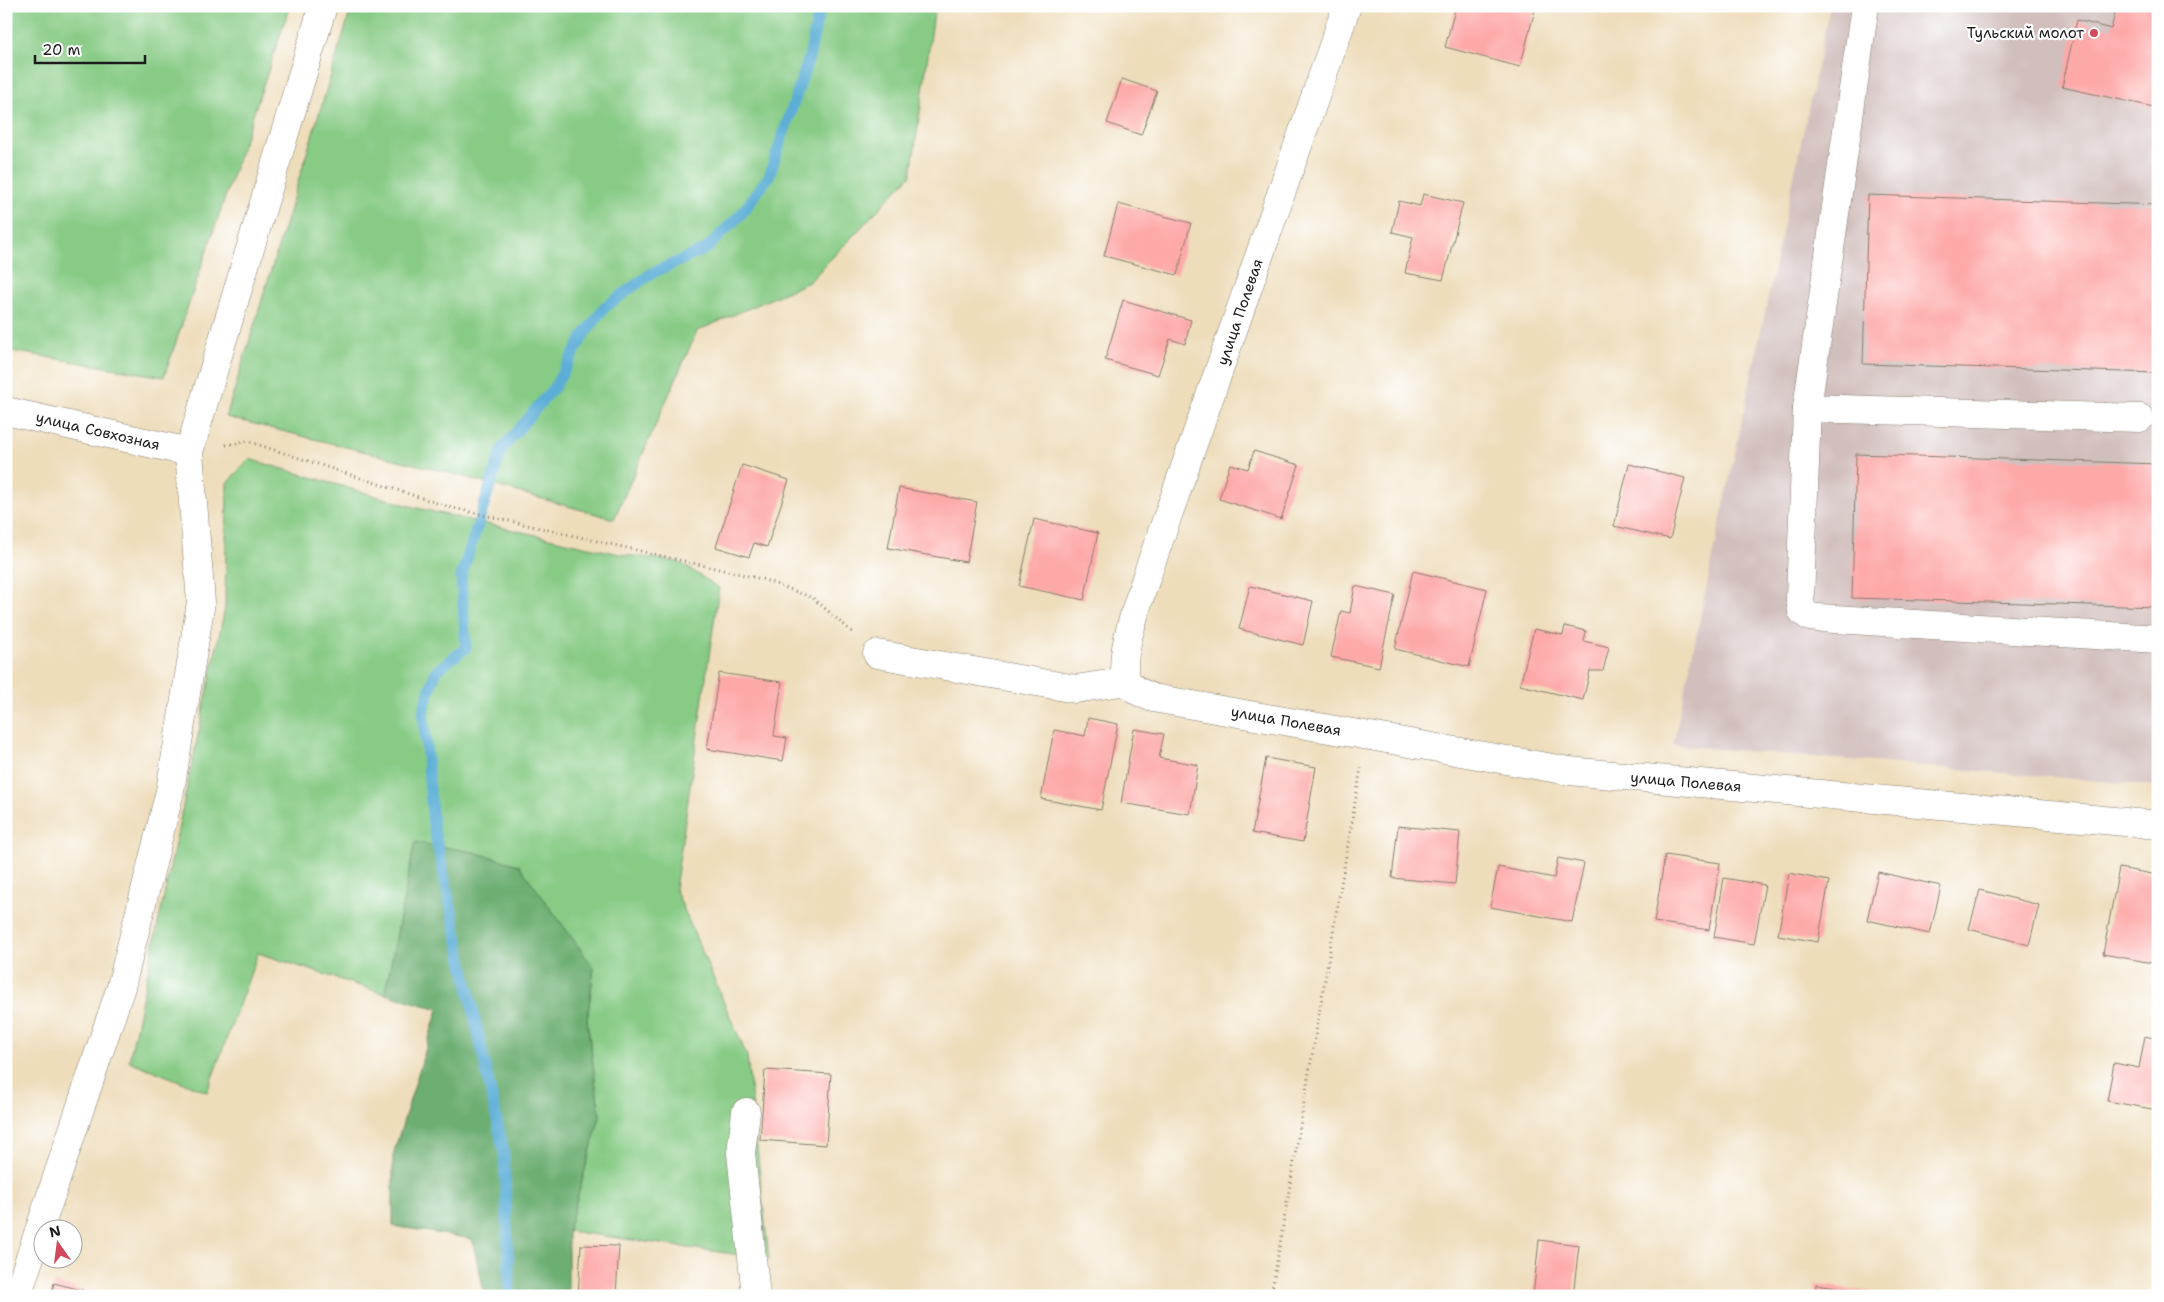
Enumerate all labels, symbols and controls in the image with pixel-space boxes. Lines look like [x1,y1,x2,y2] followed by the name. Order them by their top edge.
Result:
[1967,23,2084,43] place label: Тульский молот
[2088,27,2100,39] marker: Тульский молот
[35,32,145,64] scale bar
[42,40,81,60] text: 20 m
[1212,256,1268,368] street label: улица Полевая
[34,407,162,455] street label: улица Совхозная
[1229,701,1343,741] street label: улица Полевая
[1630,767,1742,797] street label: улица Полевая
[32,1220,82,1270] north arrow
[47,1221,62,1241] text: N

